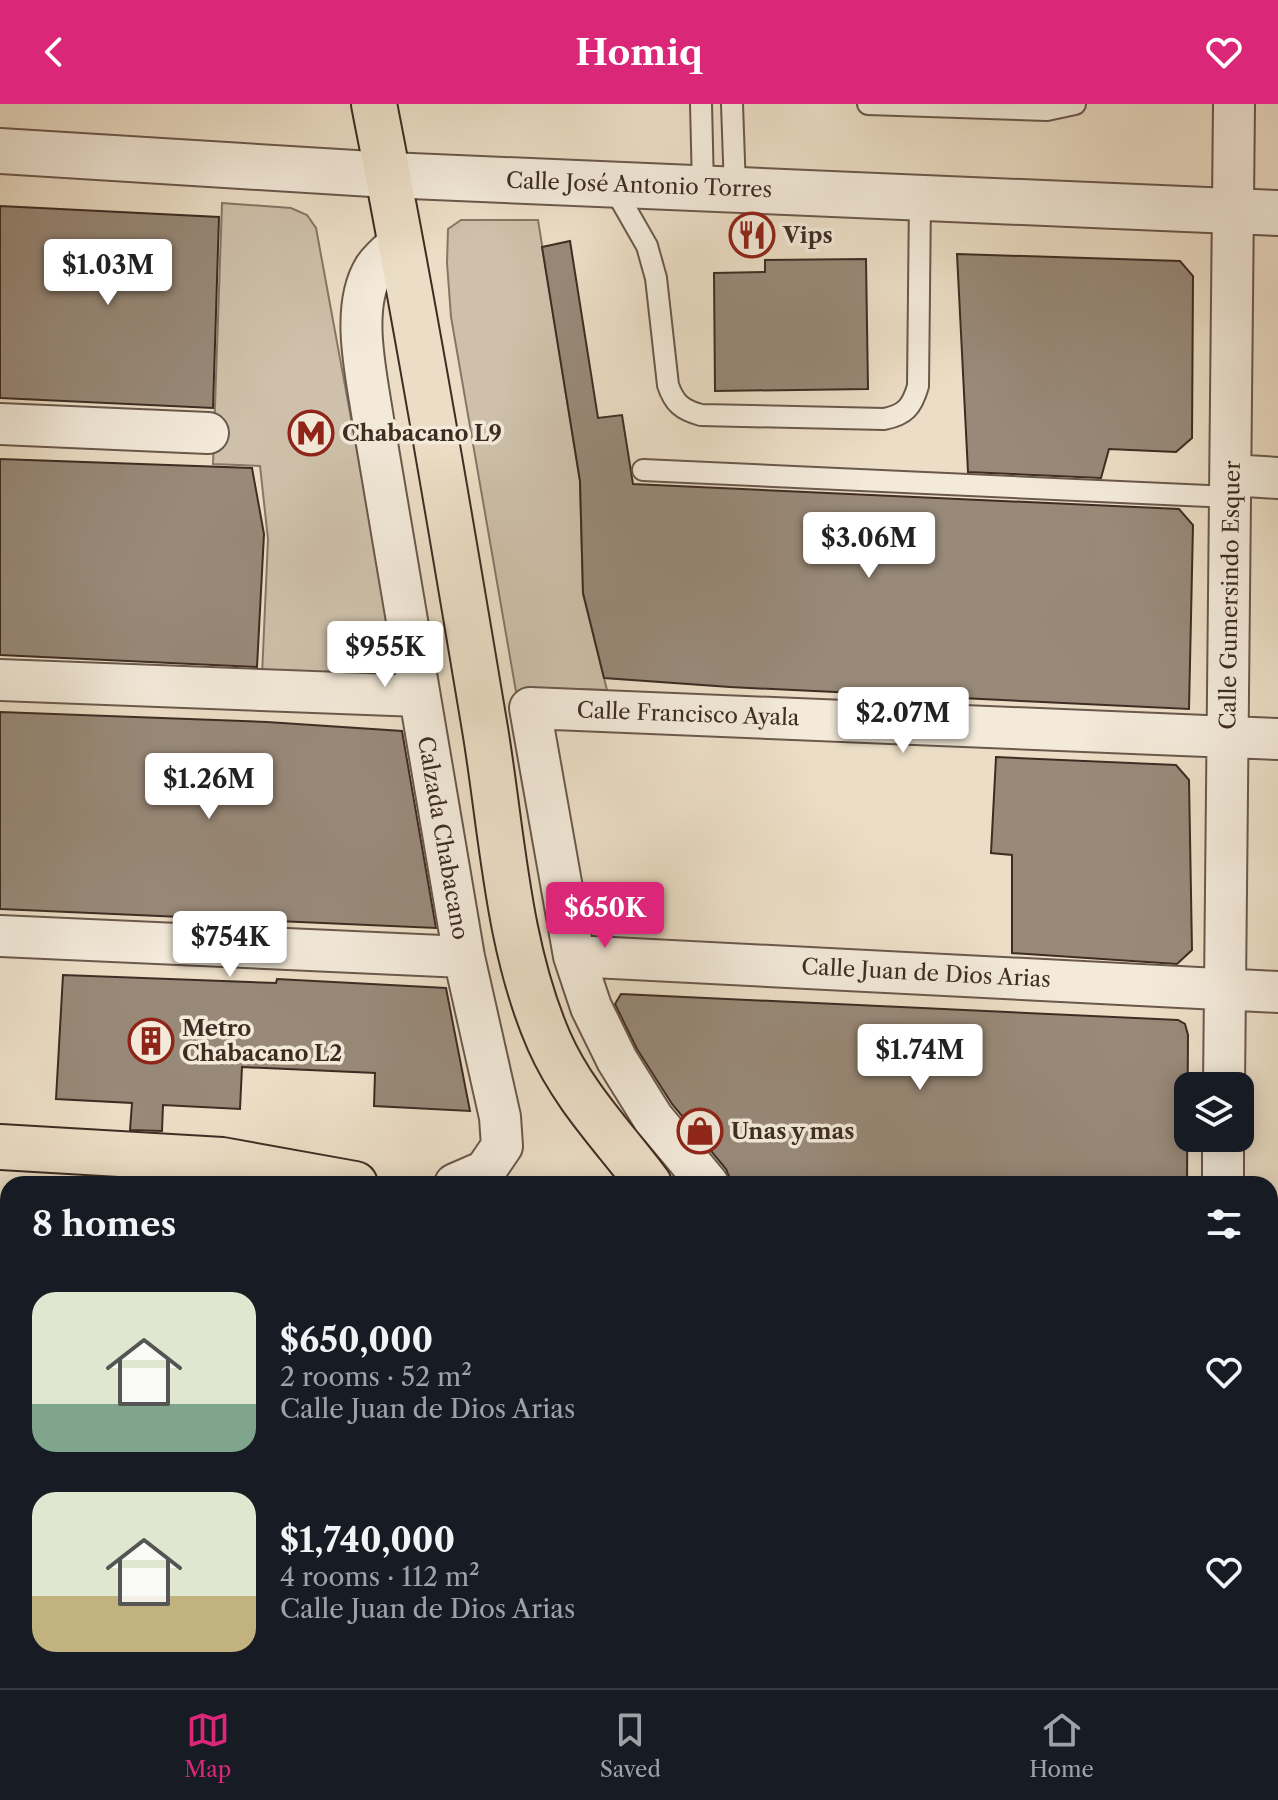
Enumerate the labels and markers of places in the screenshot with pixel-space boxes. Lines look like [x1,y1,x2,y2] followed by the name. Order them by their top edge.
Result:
[728,211,776,259] restaurant icon: Vips
[782,222,833,249] place label: Vips
[43,239,173,307] pin: $1.03M
[287,409,335,457] metro station icon: Chabacano L9
[342,420,502,447] place label: Chabacano L9
[804,512,934,580] pin: $3.06M
[329,621,441,689] pin: $955K
[838,687,968,755] pin: $2.07M
[144,753,274,821] pin: $1.26M
[549,882,661,950] pin: $650K
[174,911,286,979] pin: $754K
[182,1015,342,1067] place label: Metro Chabacano L2
[127,1017,175,1065] building icon: Metro Chabacano L2
[855,1024,985,1092] pin: $1.74M
[676,1107,724,1155] shop icon: Unas y mas
[731,1118,854,1145] place label: Unas y mas

